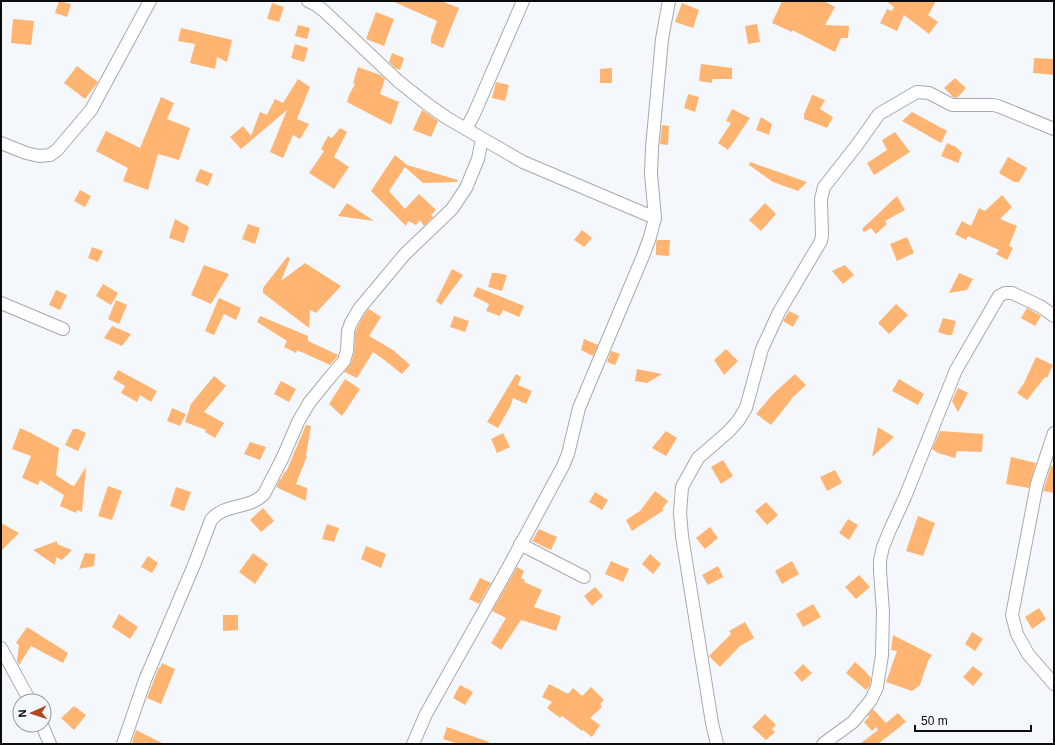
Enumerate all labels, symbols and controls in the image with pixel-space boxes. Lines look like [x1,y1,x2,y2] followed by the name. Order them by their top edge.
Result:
[12,693,52,733] north arrow
[915,707,1031,733] scale bar
[16,709,28,718] text: N
[921,714,948,728] text: 50 m

